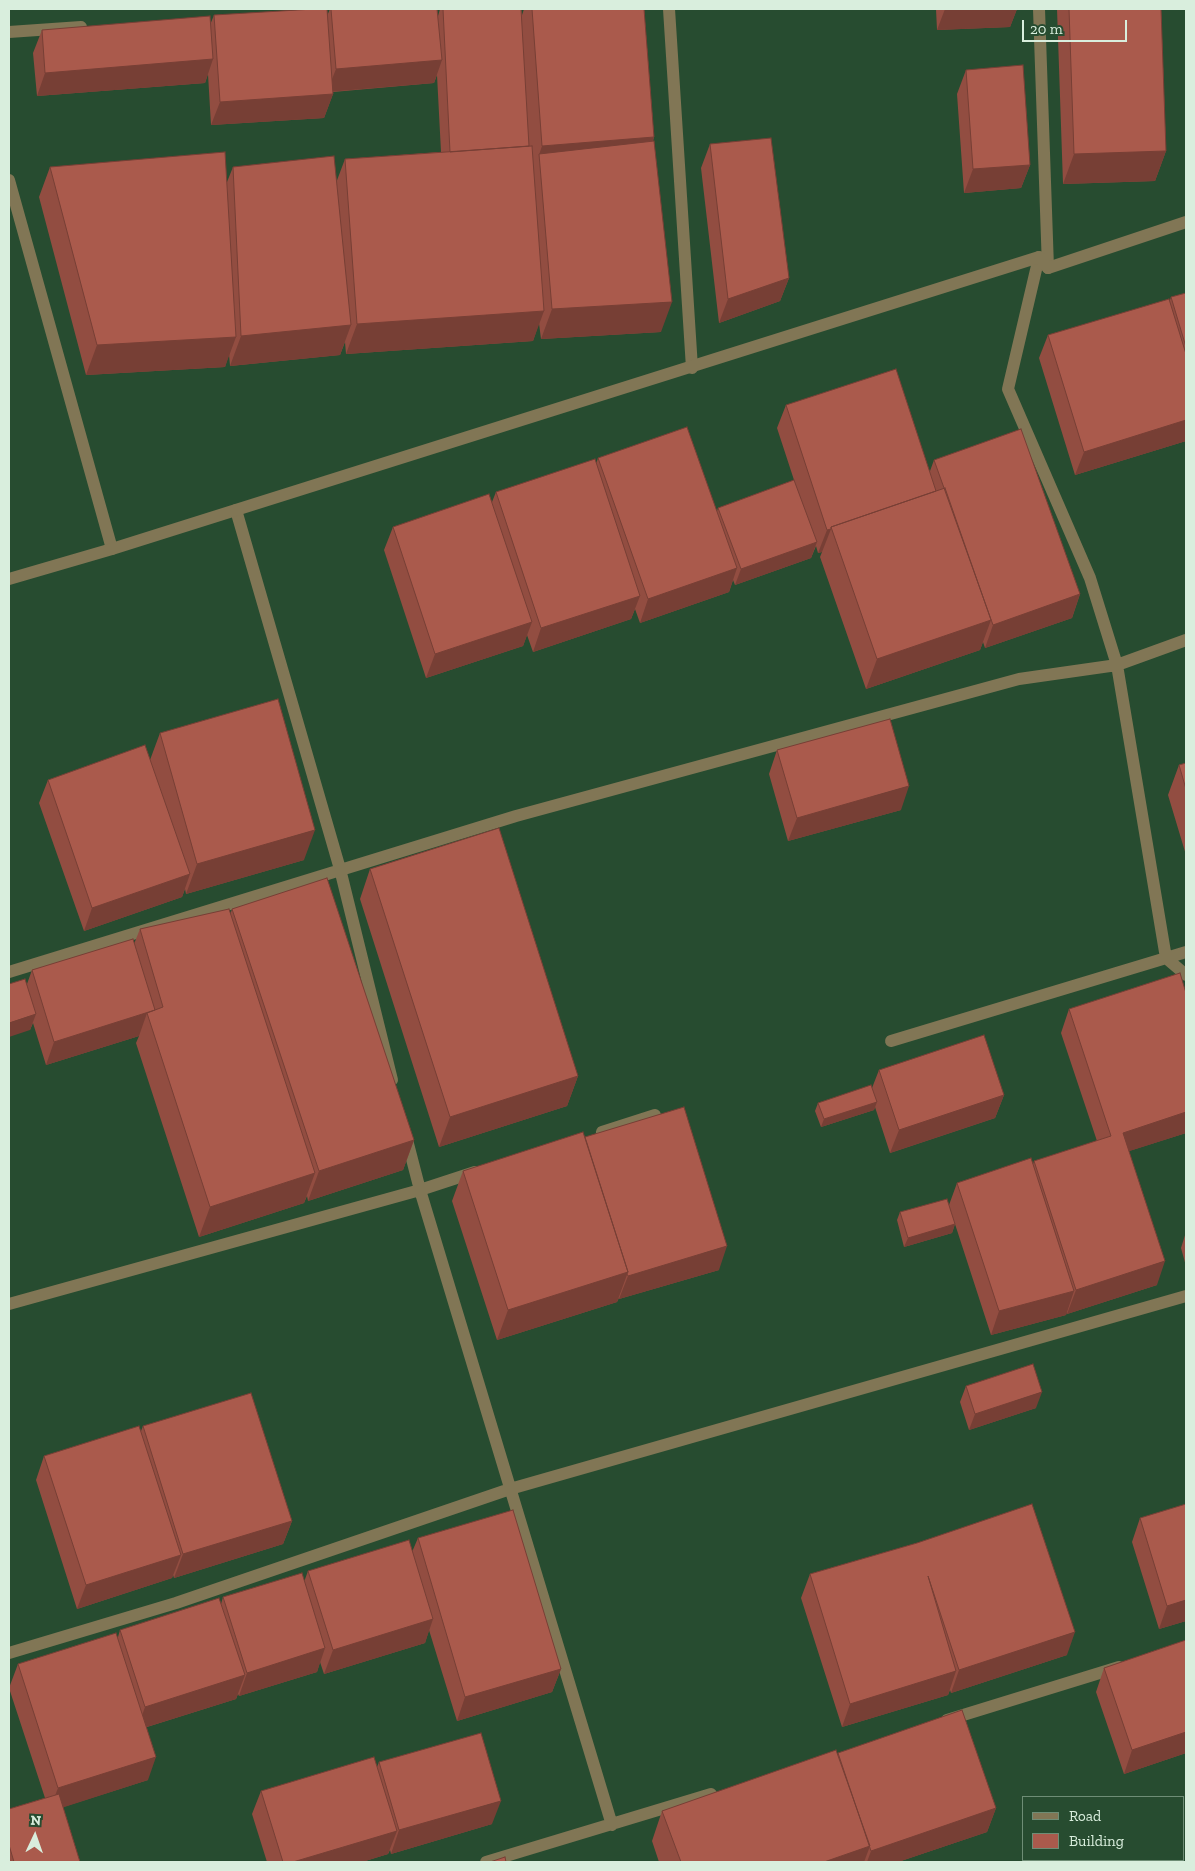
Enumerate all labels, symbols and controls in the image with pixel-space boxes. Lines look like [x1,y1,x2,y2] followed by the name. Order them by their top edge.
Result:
[1025,10,1130,42] scale bar
[1030,20,1063,38] text: 20 m
[1022,1796,1185,1861] legend
[1069,1807,1101,1825] text: Road
[10,1811,60,1861] north arrow
[30,1812,42,1829] text: N
[1069,1832,1124,1850] text: Building

